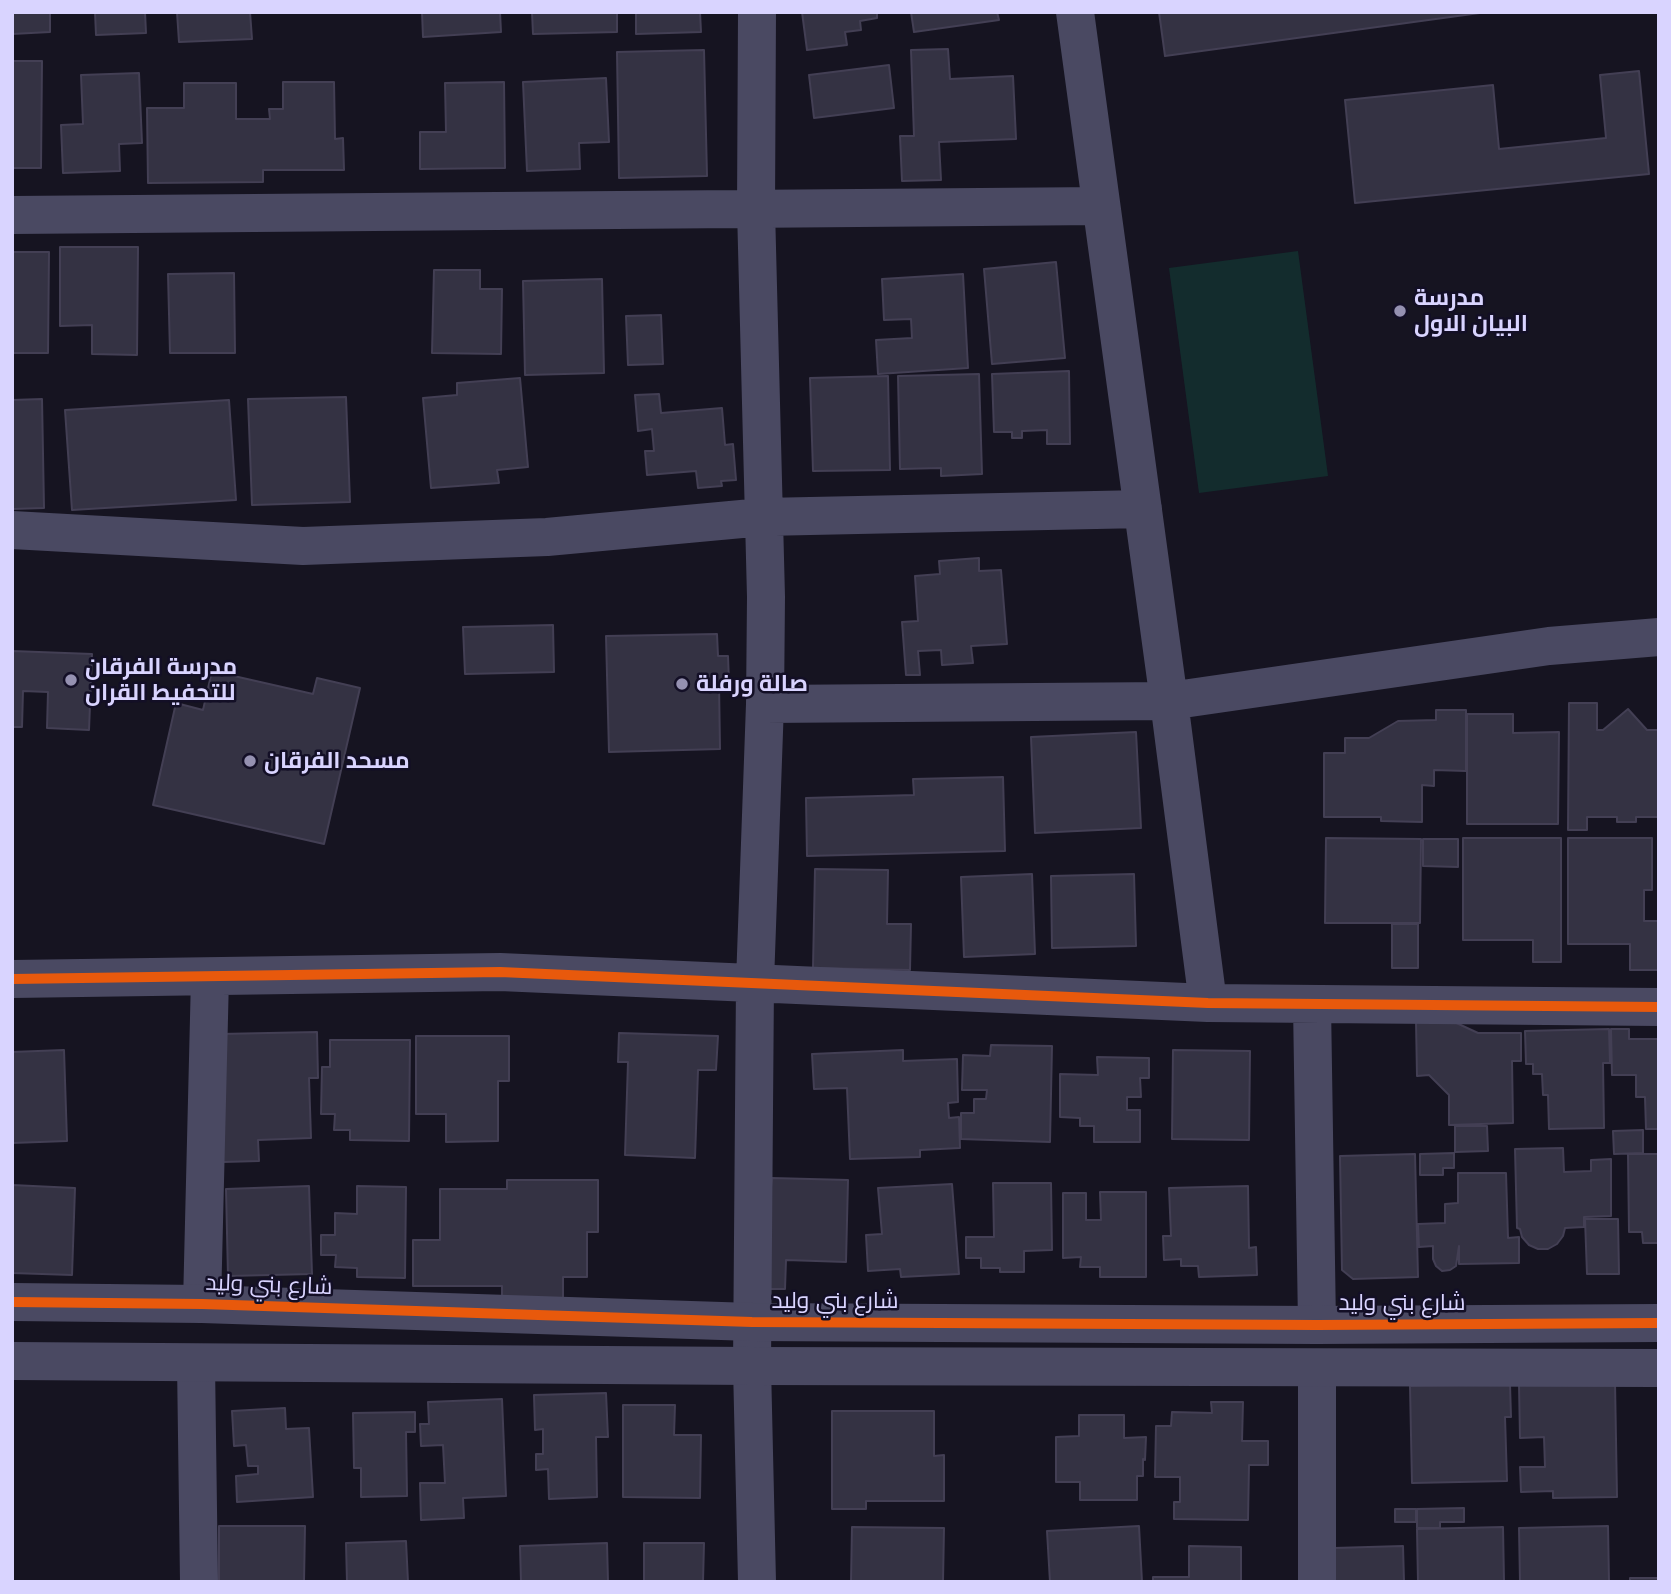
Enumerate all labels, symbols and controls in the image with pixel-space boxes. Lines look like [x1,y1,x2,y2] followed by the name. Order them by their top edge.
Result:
[1414,284,1528,338] place label: مدرسة البيان الاول
[1392,303,1408,319] marker: مدرسة البيان الاول
[85,653,237,707] place label: مدرسة الفرقان للتحفيط القران
[696,670,808,698] place label: صالة ورفلة
[63,672,79,688] marker: مدرسة الفرقان للتحفيط القران
[674,676,690,692] marker: صالة ورفلة
[264,747,410,775] place label: مسحد الفرقان
[242,753,258,769] marker: مسحد الفرقان
[205,1269,333,1301] street label: شارع بني وليد
[771,1287,899,1315] street label: شارع بني وليد
[1338,1289,1466,1317] street label: شارع بني وليد

